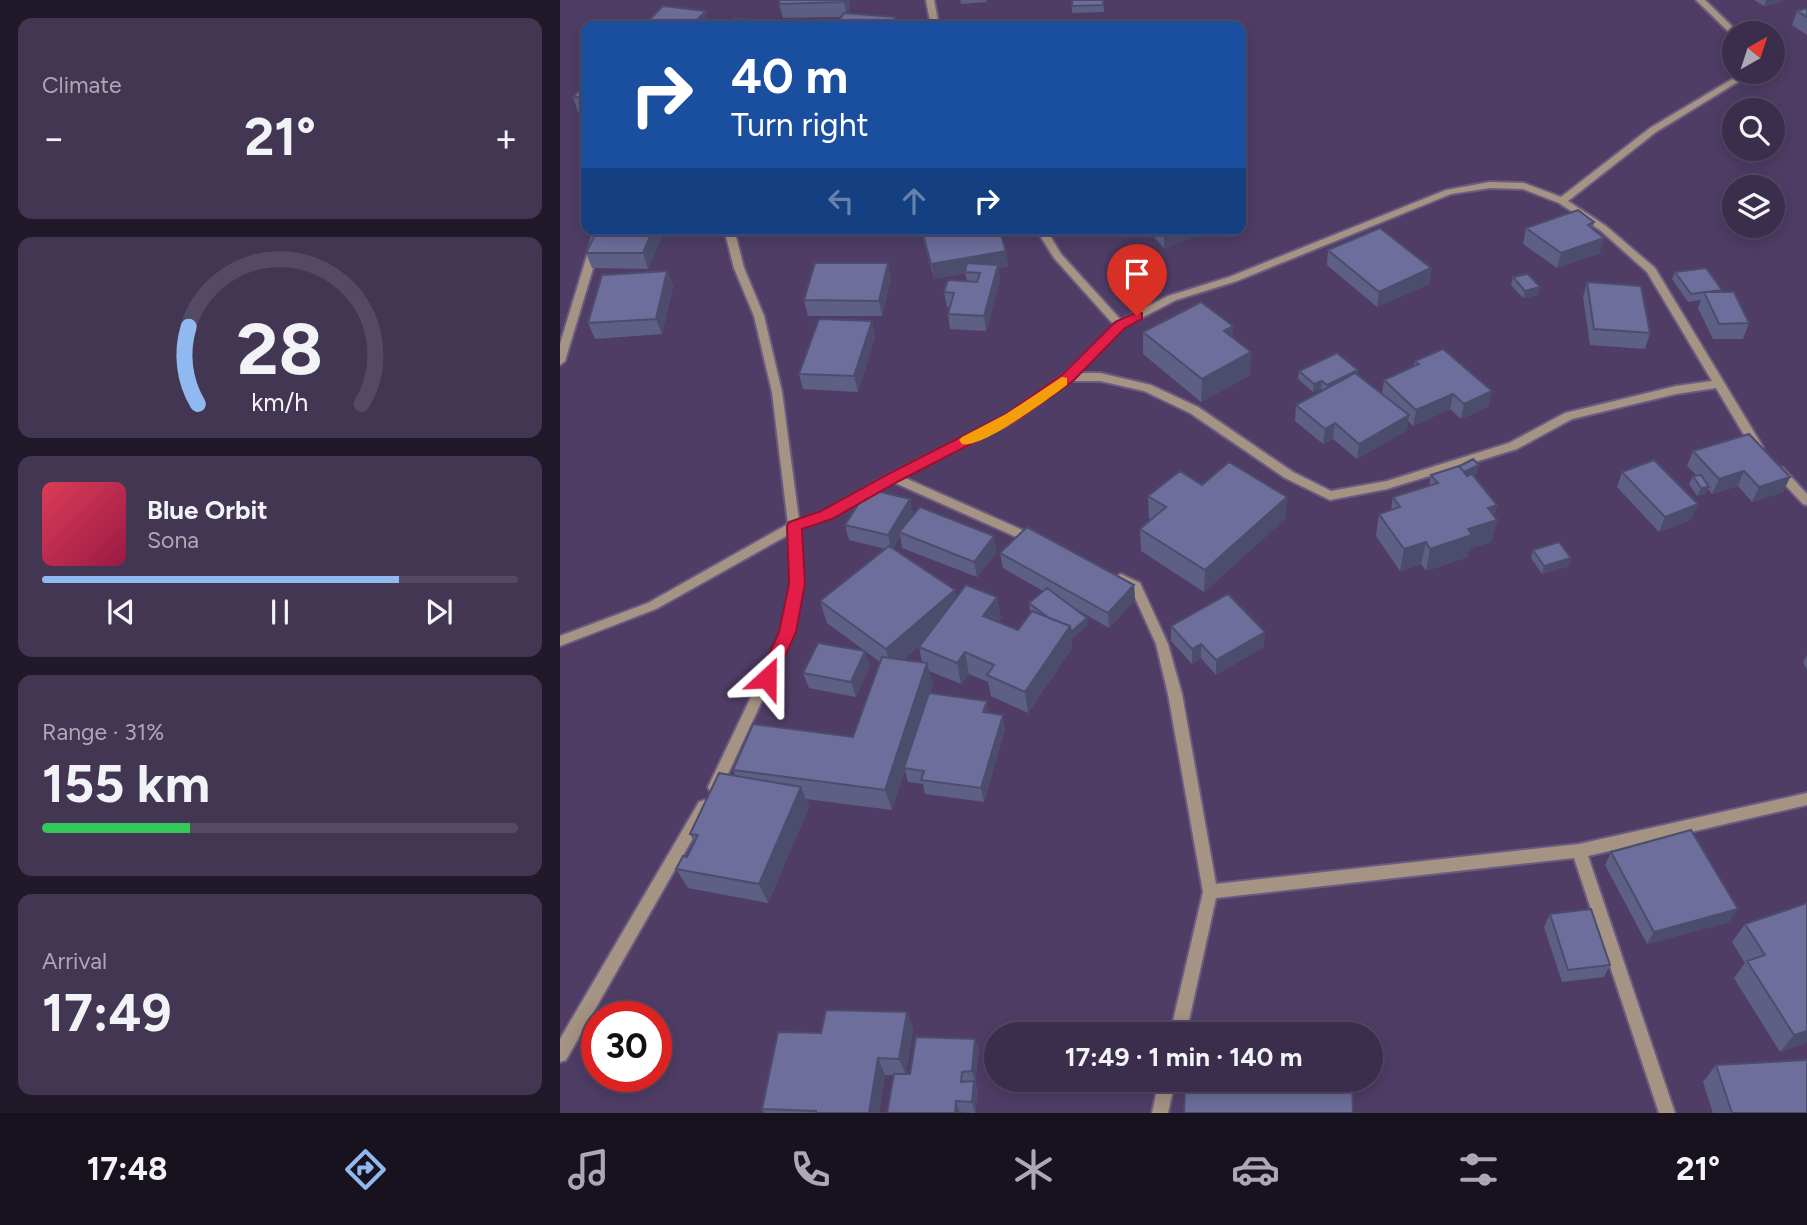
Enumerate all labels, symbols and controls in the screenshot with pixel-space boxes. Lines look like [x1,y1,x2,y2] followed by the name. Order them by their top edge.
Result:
[1722,21,1785,84] north arrow
[1722,21,1785,238] map controls
[731,46,848,105] text: 40 m
[616,49,707,140] icon: right
[42,71,121,99] text: Climate
[1722,98,1785,161] button: search
[244,106,316,168] text: 21°
[731,106,869,144] text: Turn right
[42,115,66,161] text: −
[494,115,518,161] text: +
[1722,175,1785,238] button: layers
[822,182,860,220] icon: left
[895,182,933,220] icon: ahead
[968,182,1006,220] icon: right
[1107,244,1167,316] pin
[1118,255,1156,293] icon: arrive
[237,305,323,392] text: 28
[251,386,309,416] text: km/h
[147,494,268,526] text: Blue Orbit
[147,526,199,554] text: Sona
[102,593,140,631] icon: previous
[261,593,299,631] icon: pause
[420,593,458,631] icon: next
[730,641,804,715] position arrow
[42,718,164,746] text: Range · 31%
[42,753,210,815] text: 155 km
[42,947,107,975] text: Arrival
[42,982,172,1044] text: 17:49
[581,1001,672,1092] speed limit sign: 30
[1065,1041,1302,1073] text: 17:49 · 1 min · 140 m
[341,1145,390,1194] icon: directions
[564,1145,613,1194] icon: music
[786,1145,835,1194] icon: phone
[1009,1145,1058,1194] icon: climate
[1231,1145,1280,1194] icon: car
[1454,1145,1503,1194] icon: filters
[87,1150,168,1188] text: 17:48
[1676,1150,1720,1188] text: 21°

